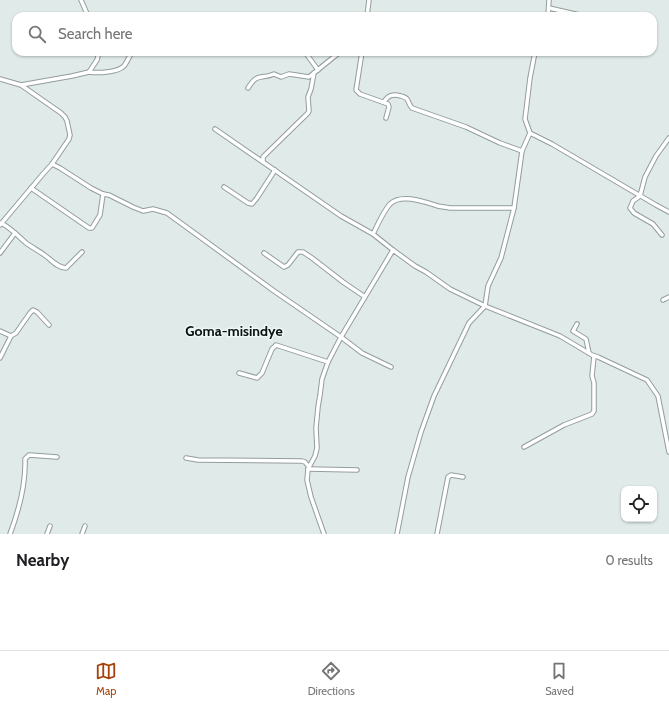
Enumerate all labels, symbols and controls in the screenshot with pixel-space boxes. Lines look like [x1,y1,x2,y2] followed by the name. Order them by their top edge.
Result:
[12,12,657,56] search box
[26,23,48,45] icon: search
[58,25,133,43] text: Search here
[185,322,283,340] district label: Goma-misindye
[621,486,657,522] map controls
[621,486,657,522] button: locate
[16,550,69,570] text: Nearby
[605,552,653,568] text: 0 results
[95,660,117,698] tab: Map
[308,660,355,698] tab: Directions
[545,660,574,698] tab: Saved

